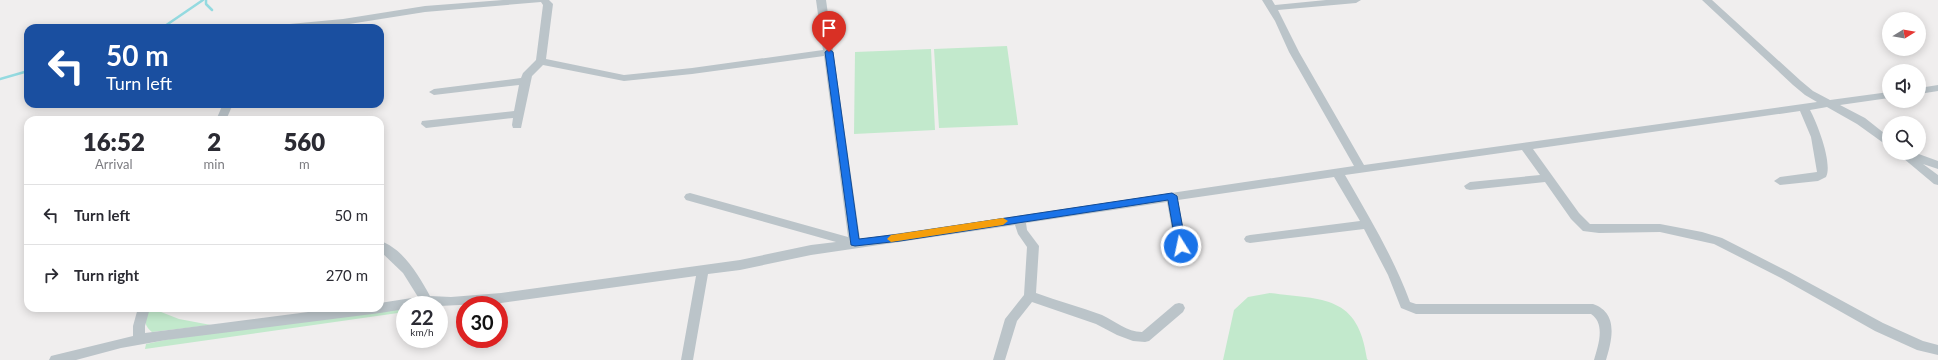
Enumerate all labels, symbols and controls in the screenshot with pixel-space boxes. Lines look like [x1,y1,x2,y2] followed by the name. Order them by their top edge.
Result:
[812,11,846,52] pin
[1882,12,1926,56] north arrow
[1882,12,1926,160] map controls
[818,17,840,39] icon: arrive
[106,38,169,72] text: 50 m
[40,40,92,92] icon: left
[1882,64,1926,108] button: sound
[106,72,172,94] text: Turn left
[1882,116,1926,160] button: search
[83,127,145,156] text: 16:52
[207,127,221,156] text: 2
[283,127,325,156] text: 560
[95,156,133,172] text: Arrival
[204,156,225,172] text: min
[299,156,310,172] text: m
[40,204,62,226] icon: left
[74,206,130,224] text: Turn left
[334,206,368,224] text: 50 m
[1160,225,1202,267] position arrow
[40,264,62,286] icon: right
[74,266,139,284] text: Turn right
[326,266,368,284] text: 270 m
[456,296,508,348] speed limit sign: 30
[410,305,434,329] text: 22
[410,326,434,338] text: km/h

